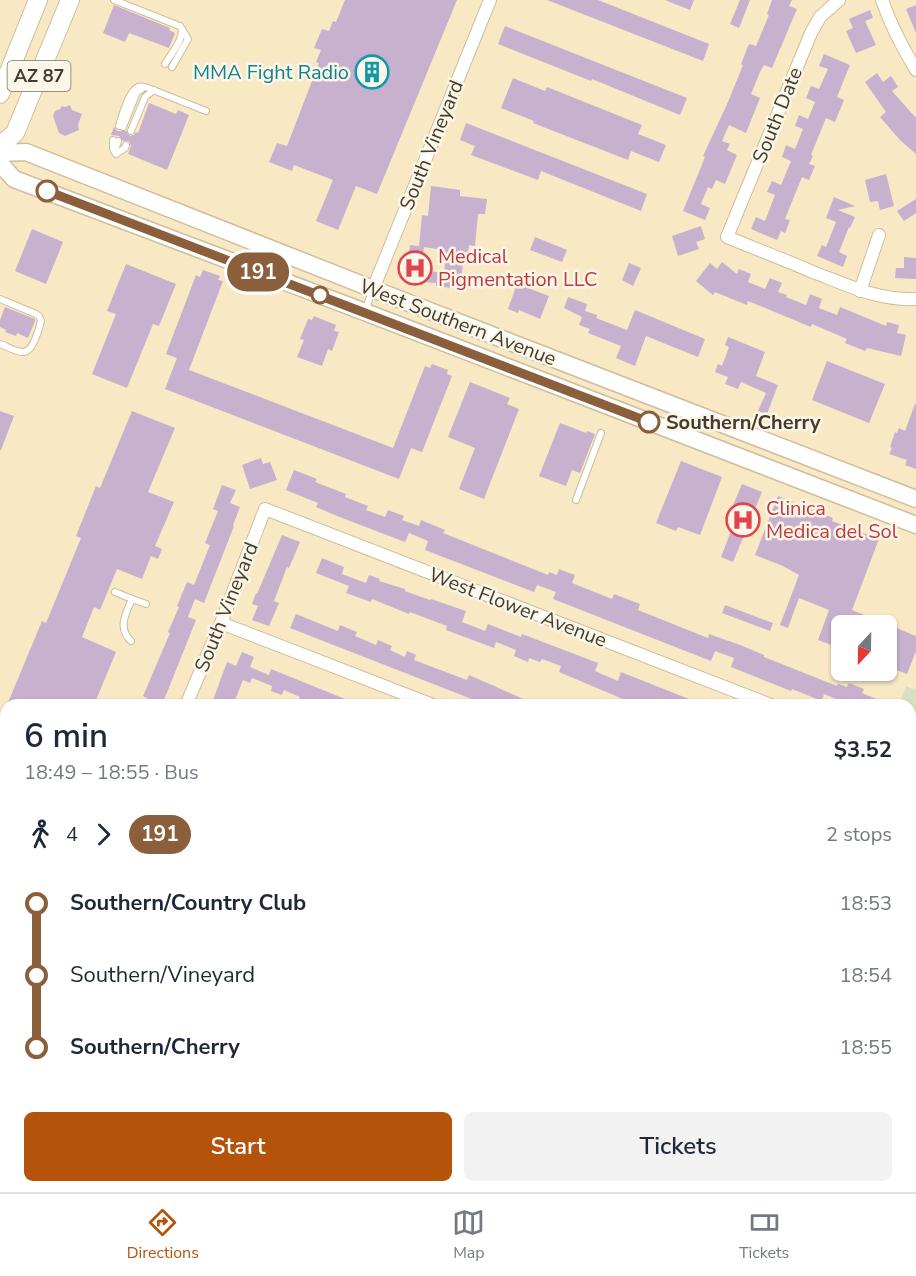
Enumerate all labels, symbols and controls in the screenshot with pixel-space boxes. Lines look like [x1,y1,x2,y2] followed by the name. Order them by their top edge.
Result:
[354,54,390,90] building icon: MMA Fight Radio
[193,59,349,86] place label: MMA Fight Radio
[8,61,70,91] road number: AZ 87
[746,63,809,167] street label: South Date
[393,76,470,214] street label: South Vineyard
[36,180,58,202] unlabelled marker
[438,243,597,293] place label: Medical Pigmentation LLC
[397,250,433,286] hospital icon: Medical Pigmentation LLC
[224,252,292,292] line badge: 191
[239,258,277,286] text: 191
[356,273,560,372] street label: West Southern Avenue
[311,286,329,304] unlabelled marker
[666,409,821,436] place label: Southern/Cherry
[638,411,660,433] marker: Southern/Cherry
[766,495,898,545] place label: Clinica Medica del Sol
[725,502,761,538] hospital icon: Clinica Medica del Sol
[188,538,265,676] street label: South Vineyard
[425,561,611,654] street label: West Flower Avenue
[831,615,897,681] north arrow
[831,615,897,681] map controls
[24,714,108,759] text: 6 min
[834,735,892,765] text: $3.52
[24,759,199,786] text: 18:49 – 18:55 · Bus
[24,818,57,851] icon: walk
[87,818,120,851] icon: forward
[141,820,179,848] text: 191
[66,821,78,848] text: 4
[826,821,892,848] text: 2 stops
[70,888,306,918] text: Southern/Country Club
[839,890,892,917] text: 18:53
[70,960,255,990] text: Southern/Vineyard
[839,962,892,989] text: 18:54
[70,1032,240,1062] text: Southern/Cherry
[839,1034,892,1061] text: 18:55
[24,1112,452,1181] button: Start
[464,1112,892,1181] button: Tickets
[127,1206,199,1264] tab: Directions
[452,1206,485,1264] tab: Map
[739,1206,789,1264] tab: Tickets

